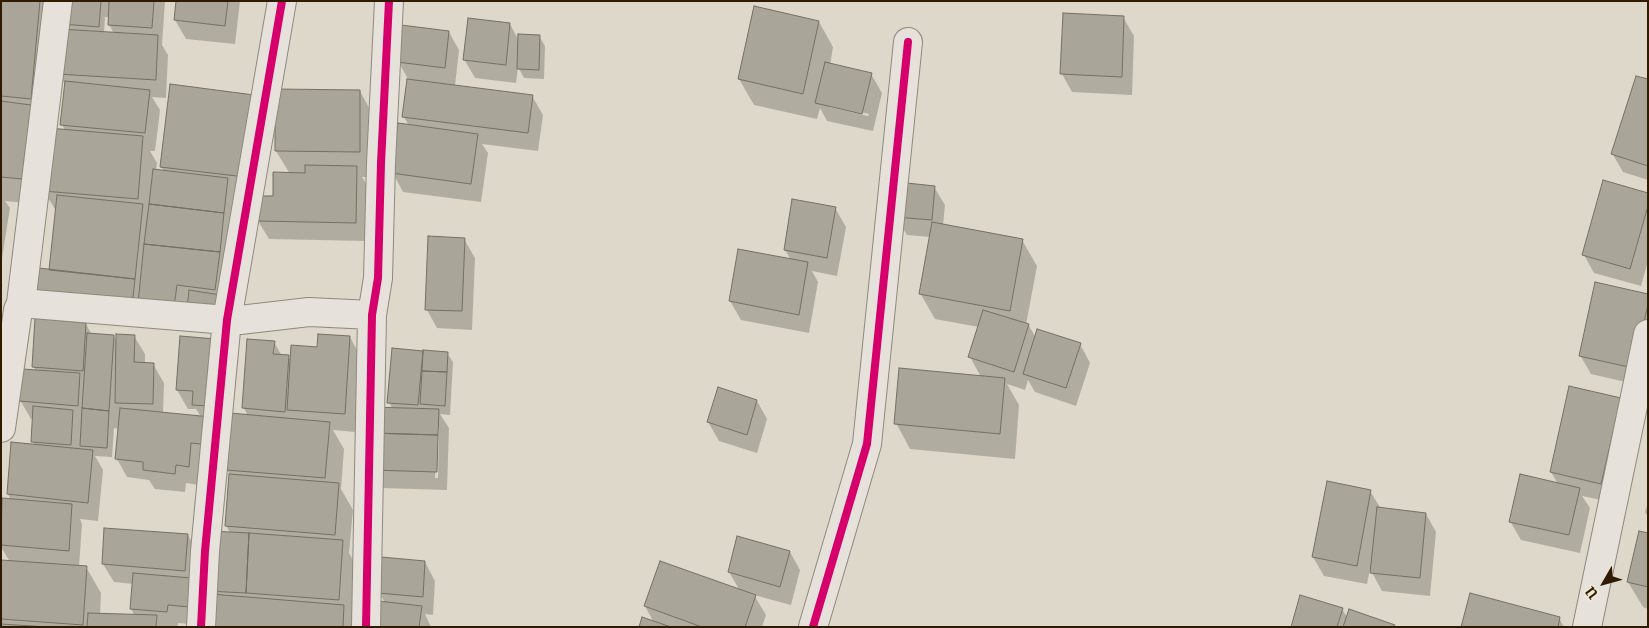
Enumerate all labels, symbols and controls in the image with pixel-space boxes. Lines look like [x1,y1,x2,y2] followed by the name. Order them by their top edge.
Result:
[1579,558,1629,608] north arrow
[1582,583,1602,602] text: U

